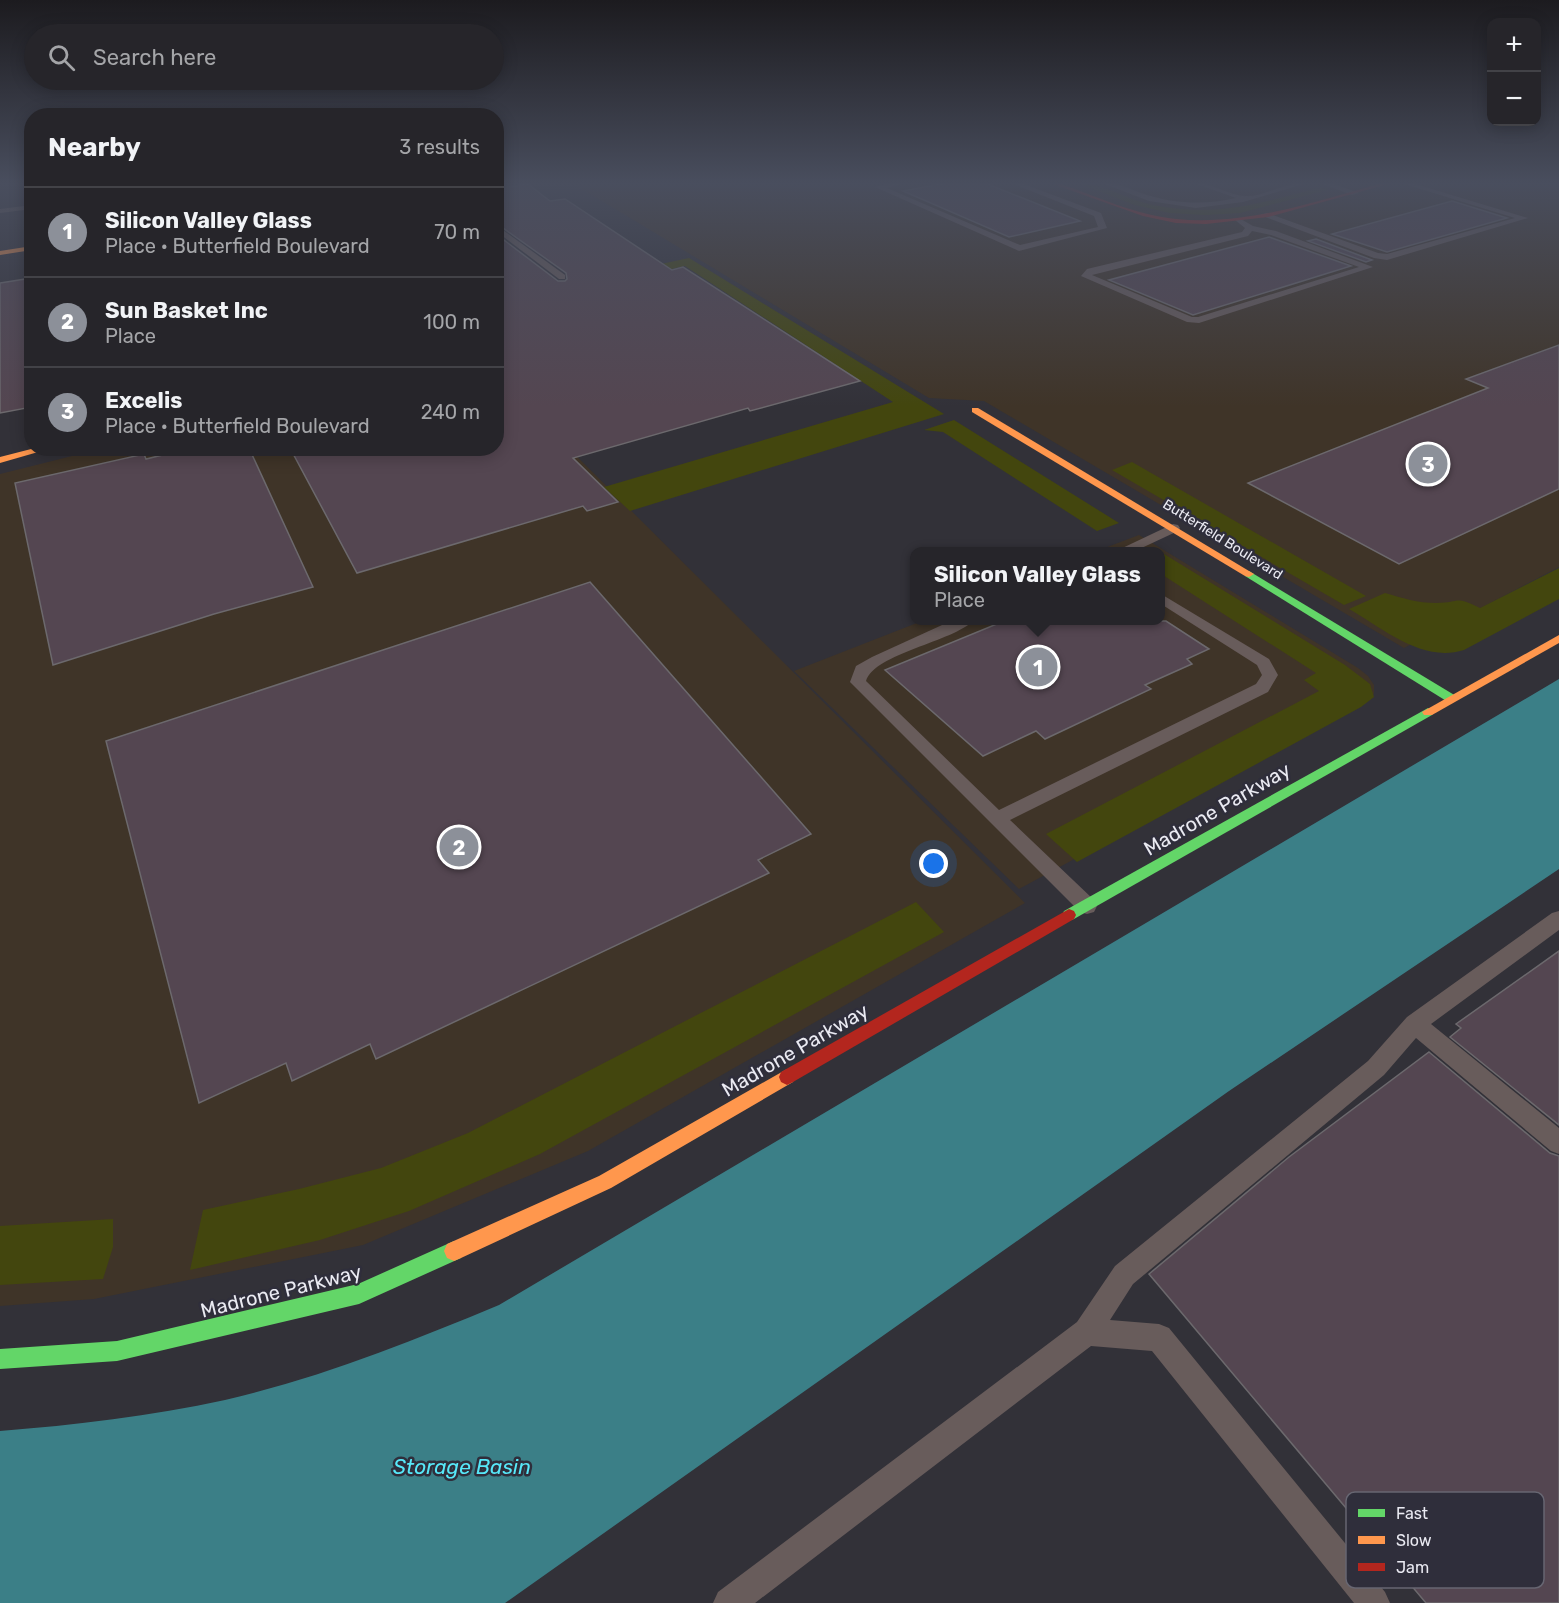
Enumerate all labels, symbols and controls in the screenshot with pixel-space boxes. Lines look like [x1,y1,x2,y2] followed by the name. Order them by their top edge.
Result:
[1487,18,1541,126] map controls
[1487,18,1541,72] button: +
[24,24,504,90] search box
[45,41,78,74] icon: search
[93,44,216,71] text: Search here
[1487,72,1541,126] button: −
[48,132,141,163] text: Nearby
[399,135,480,159] text: 3 results
[105,207,312,234] text: Silicon Valley Glass
[63,220,72,244] text: 1
[434,220,480,244] text: 70 m
[105,234,370,258] text: Place · Butterfield Boulevard
[105,297,268,324] text: Sun Basket Inc
[61,310,74,334] text: 2
[423,310,480,334] text: 100 m
[105,324,156,348] text: Place
[105,387,182,414] text: Excelis
[61,400,74,424] text: 3
[421,400,480,424] text: 240 m
[105,414,370,438] text: Place · Butterfield Boulevard
[1408,442,1448,486] pin: 3
[1160,496,1286,583] street label: Butterfield Boulevard
[910,547,1165,625] popup
[934,561,1141,588] text: Silicon Valley Glass
[934,588,985,612] text: Place
[1018,644,1058,690] pin: 1
[1139,757,1295,861] street label: Madrone Parkway
[440,824,478,870] pin: 2
[919,849,948,878] your location
[717,998,873,1102] street label: Madrone Parkway
[198,1259,364,1323] street label: Madrone Parkway
[393,1454,531,1479] water label: Storage Basin
[1346,1492,1544,1588] legend
[1396,1504,1428,1523] text: Fast
[1396,1531,1432,1550] text: Slow
[1396,1558,1429,1577] text: Jam

